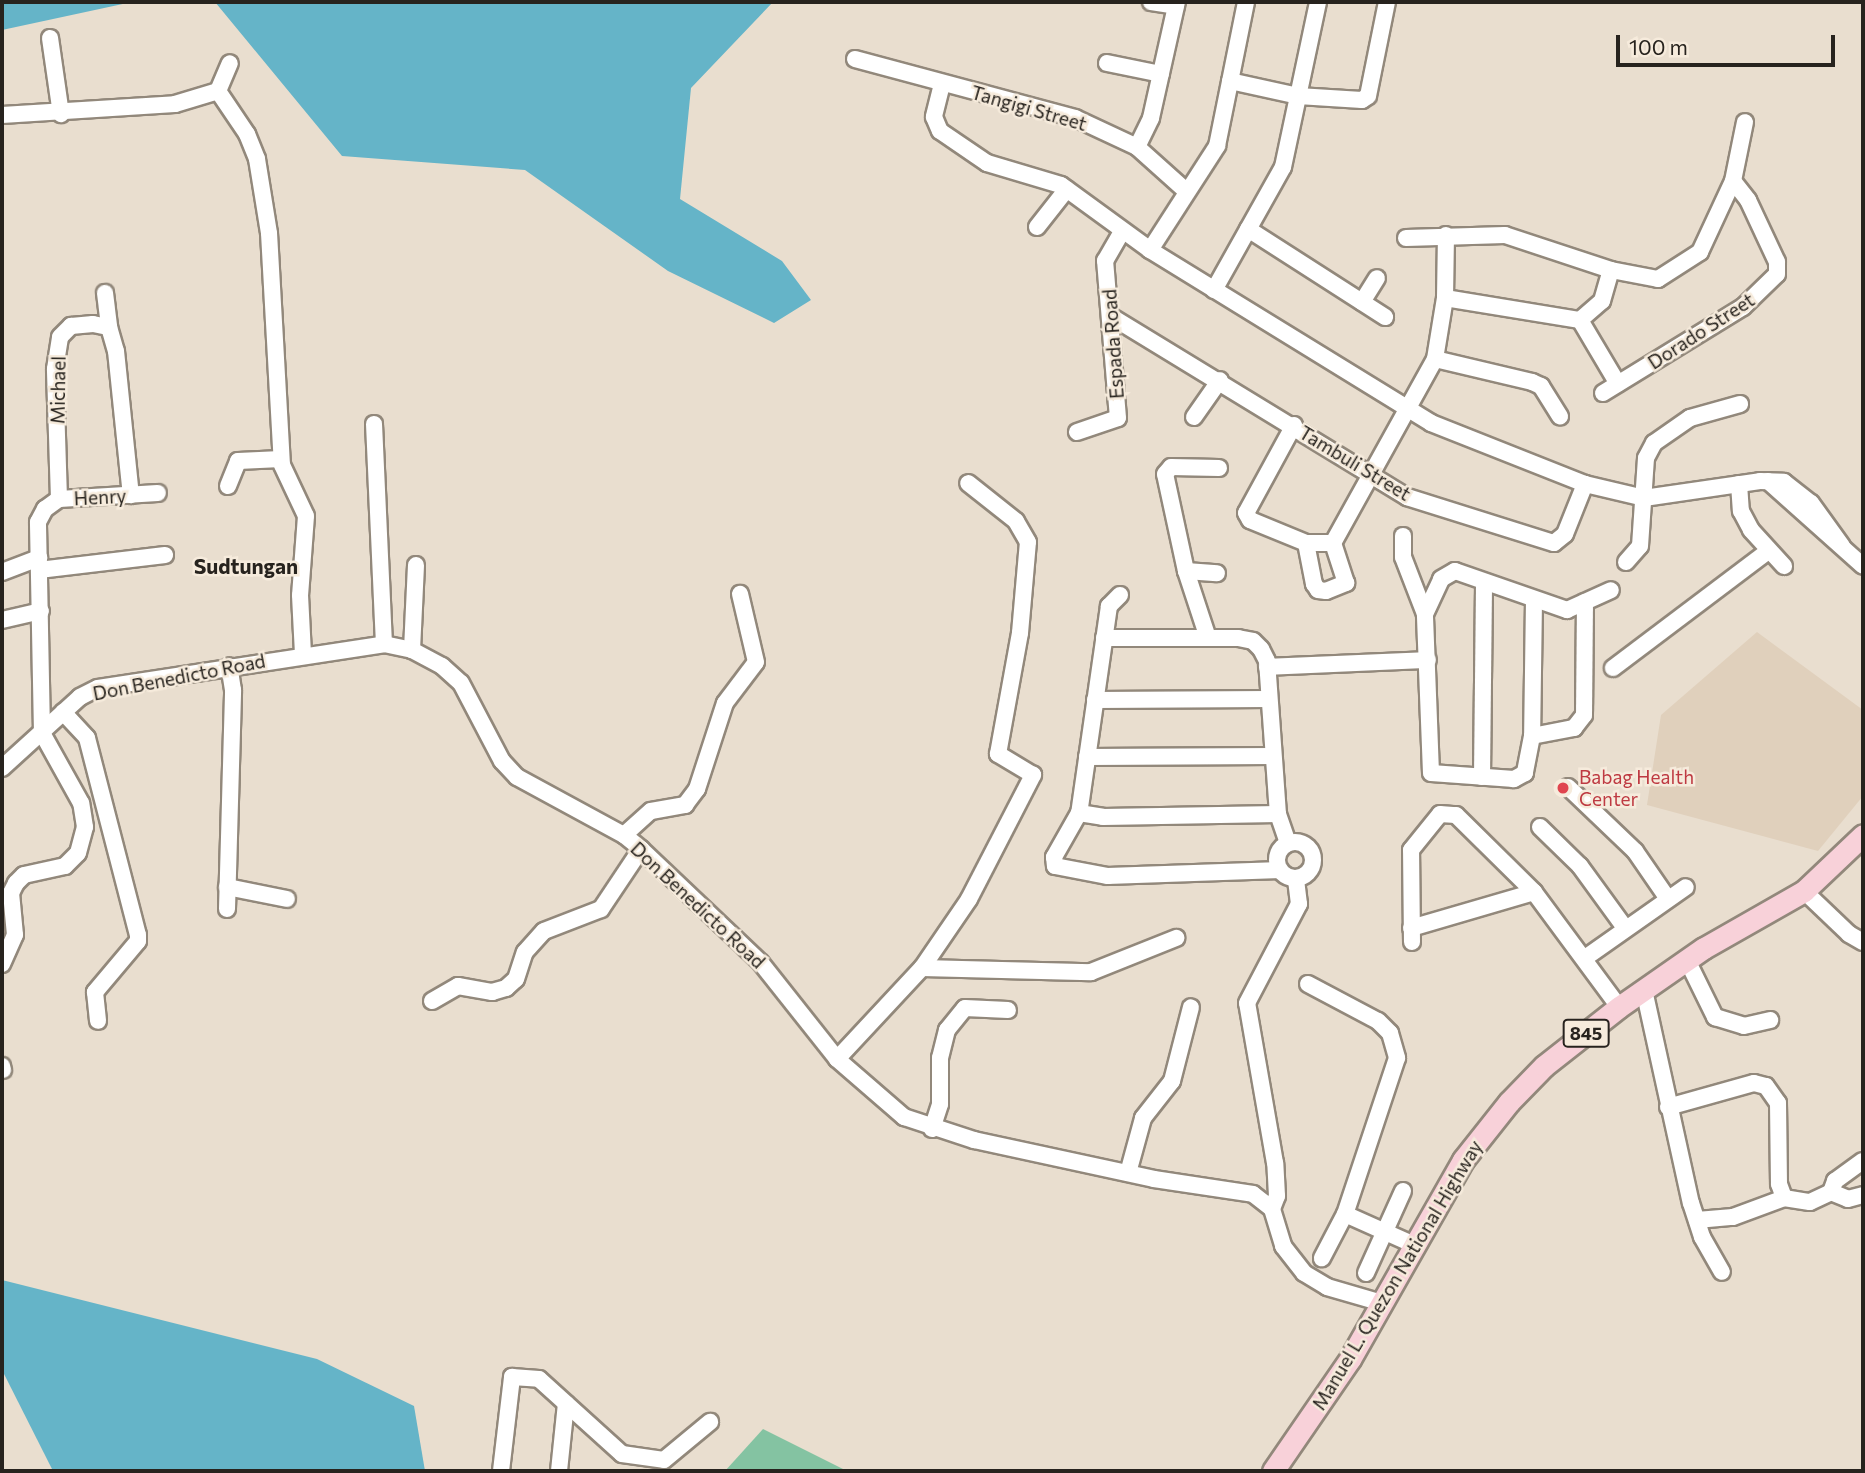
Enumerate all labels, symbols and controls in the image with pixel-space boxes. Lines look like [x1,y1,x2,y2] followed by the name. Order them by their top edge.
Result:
[1620,21,1839,65] scale bar
[1629,34,1688,59] text: 100 m
[969,81,1089,135] street label: Tangigi Street
[1098,288,1128,400] street label: Espada Road
[1643,288,1759,374] street label: Dorado Street
[46,356,70,424] street label: Michael
[1295,421,1415,505] street label: Tambuli Street
[73,484,127,510] street label: Henry
[194,553,298,579] district label: Sudtungan
[91,649,267,705] street label: Don Benedicto Road
[1579,766,1694,810] place label: Babag Health Center
[1553,778,1573,798] marker: Babag Health Center
[626,837,770,973] street label: Don Benedicto Road
[1562,1018,1610,1048] road number: 845
[1307,1136,1487,1414] street label: Manuel L. Quezon National Highway

